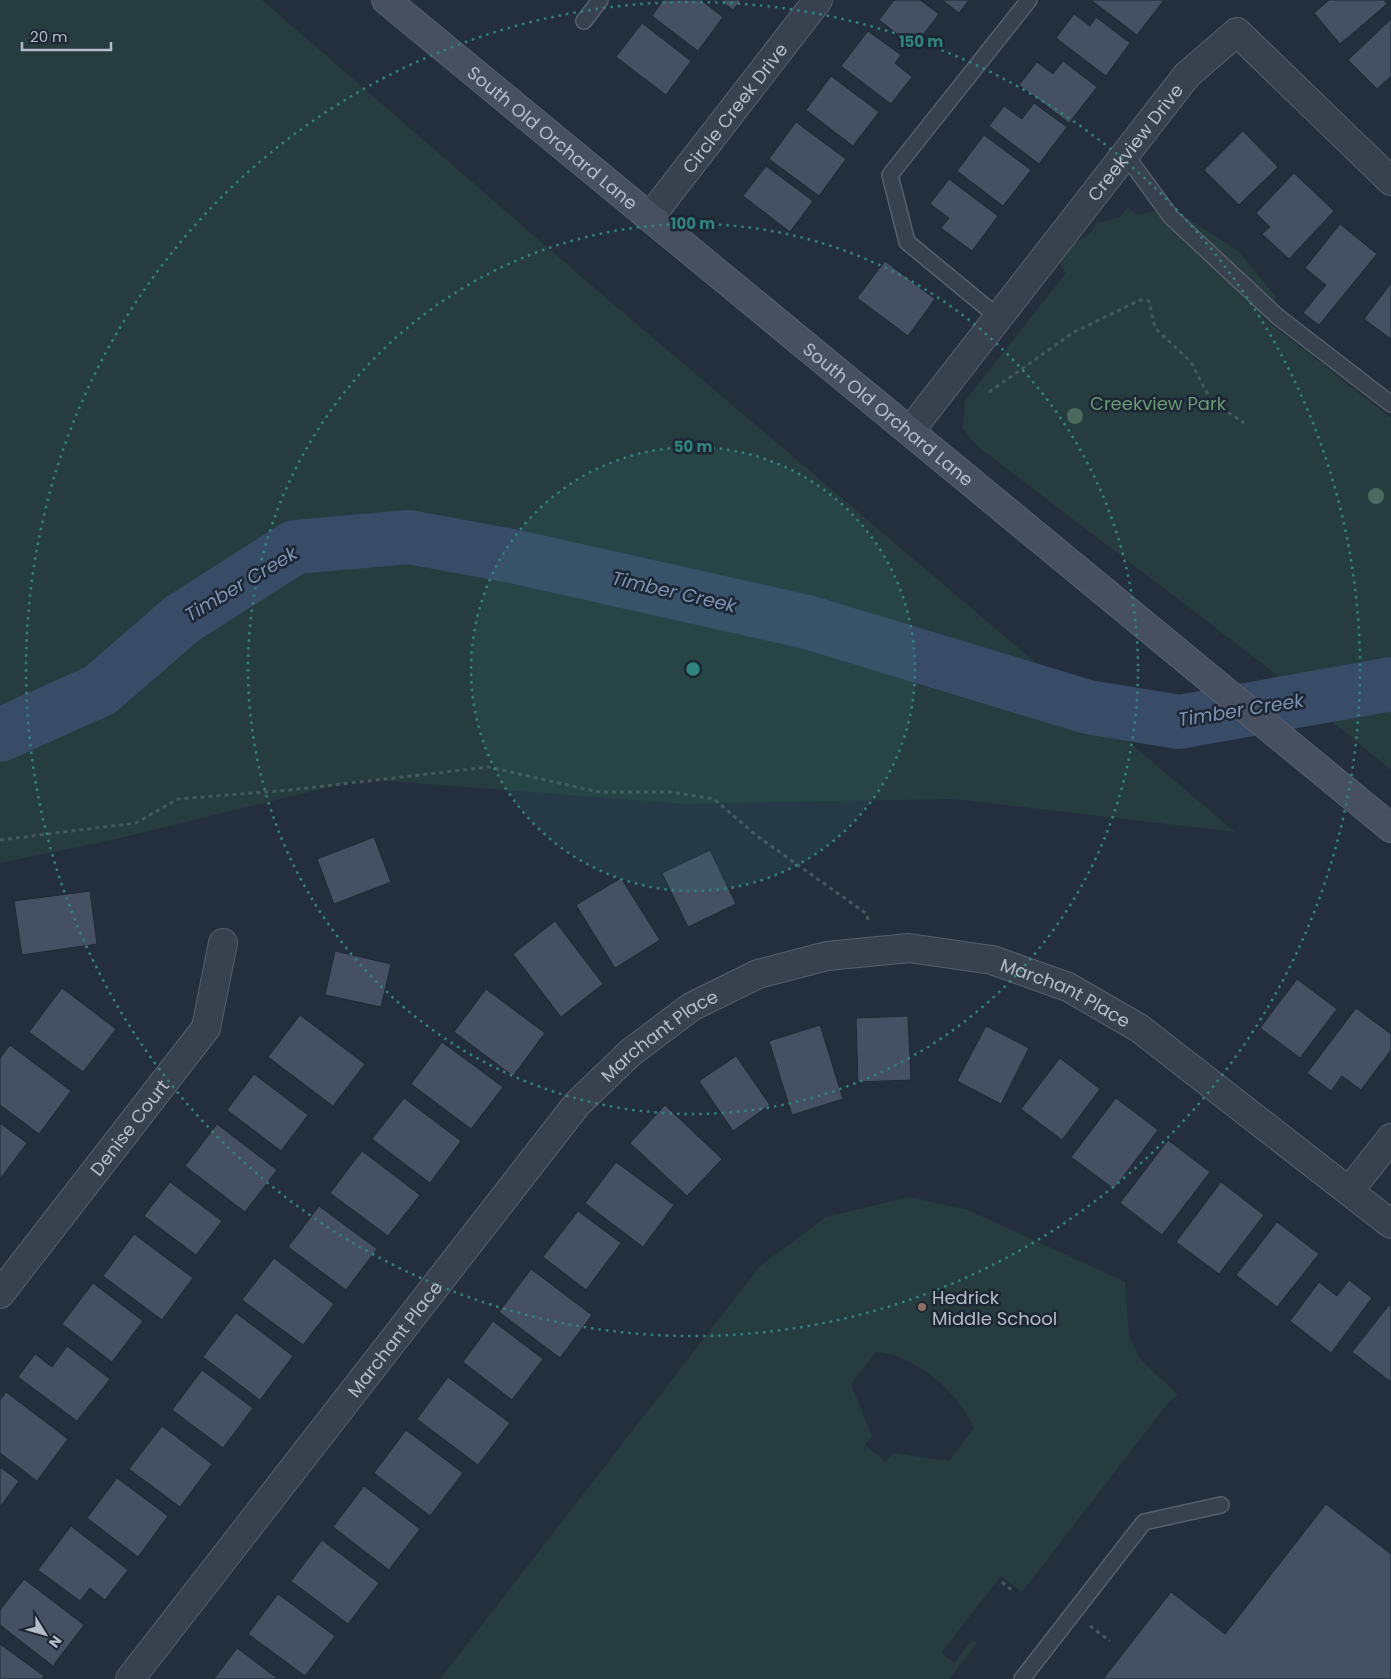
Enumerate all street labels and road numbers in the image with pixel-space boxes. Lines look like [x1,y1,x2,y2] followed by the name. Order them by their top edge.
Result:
[676,38,793,178] street label: Circle Creek Drive
[462,60,643,215] street label: South Old Orchard Lane
[1081,78,1188,206] street label: Creekview Drive
[798,336,979,492] street label: South Old Orchard Lane
[997,952,1135,1033] street label: Marchant Place
[595,983,722,1087] street label: Marchant Place
[84,1074,174,1180] street label: Denise Court
[341,1275,448,1402] street label: Marchant Place

